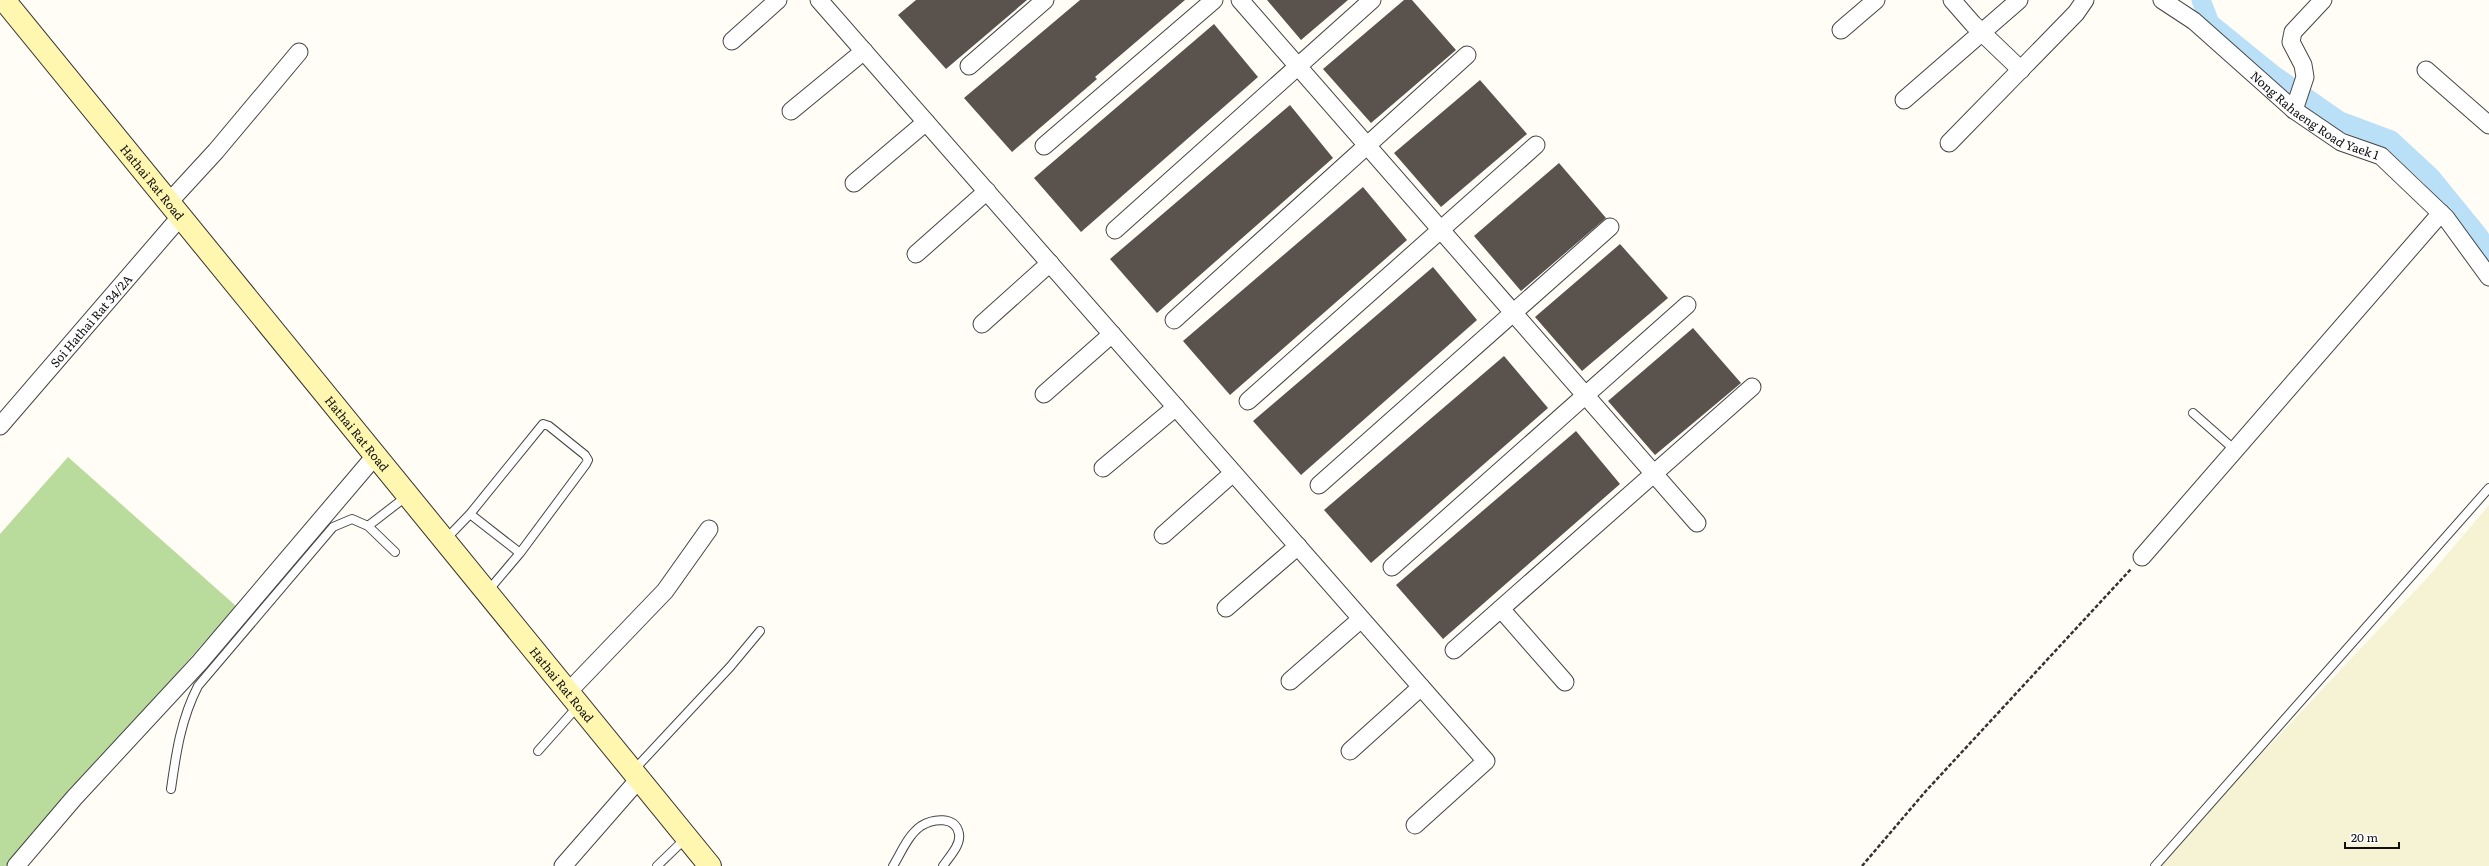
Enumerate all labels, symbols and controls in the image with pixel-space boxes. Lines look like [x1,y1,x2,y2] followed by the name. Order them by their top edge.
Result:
[2247,67,2382,164] street label: Nong Rahaeng Road Yaek 1
[116,140,189,224] street label: Hathai Rat Road
[46,270,136,371] street label: Soi Hathai Rat 34/2A
[321,392,394,475] street label: Hathai Rat Road
[526,643,599,727] street label: Hathai Rat Road
[2345,824,2399,850] scale bar
[2351,828,2378,846] text: 20 m

